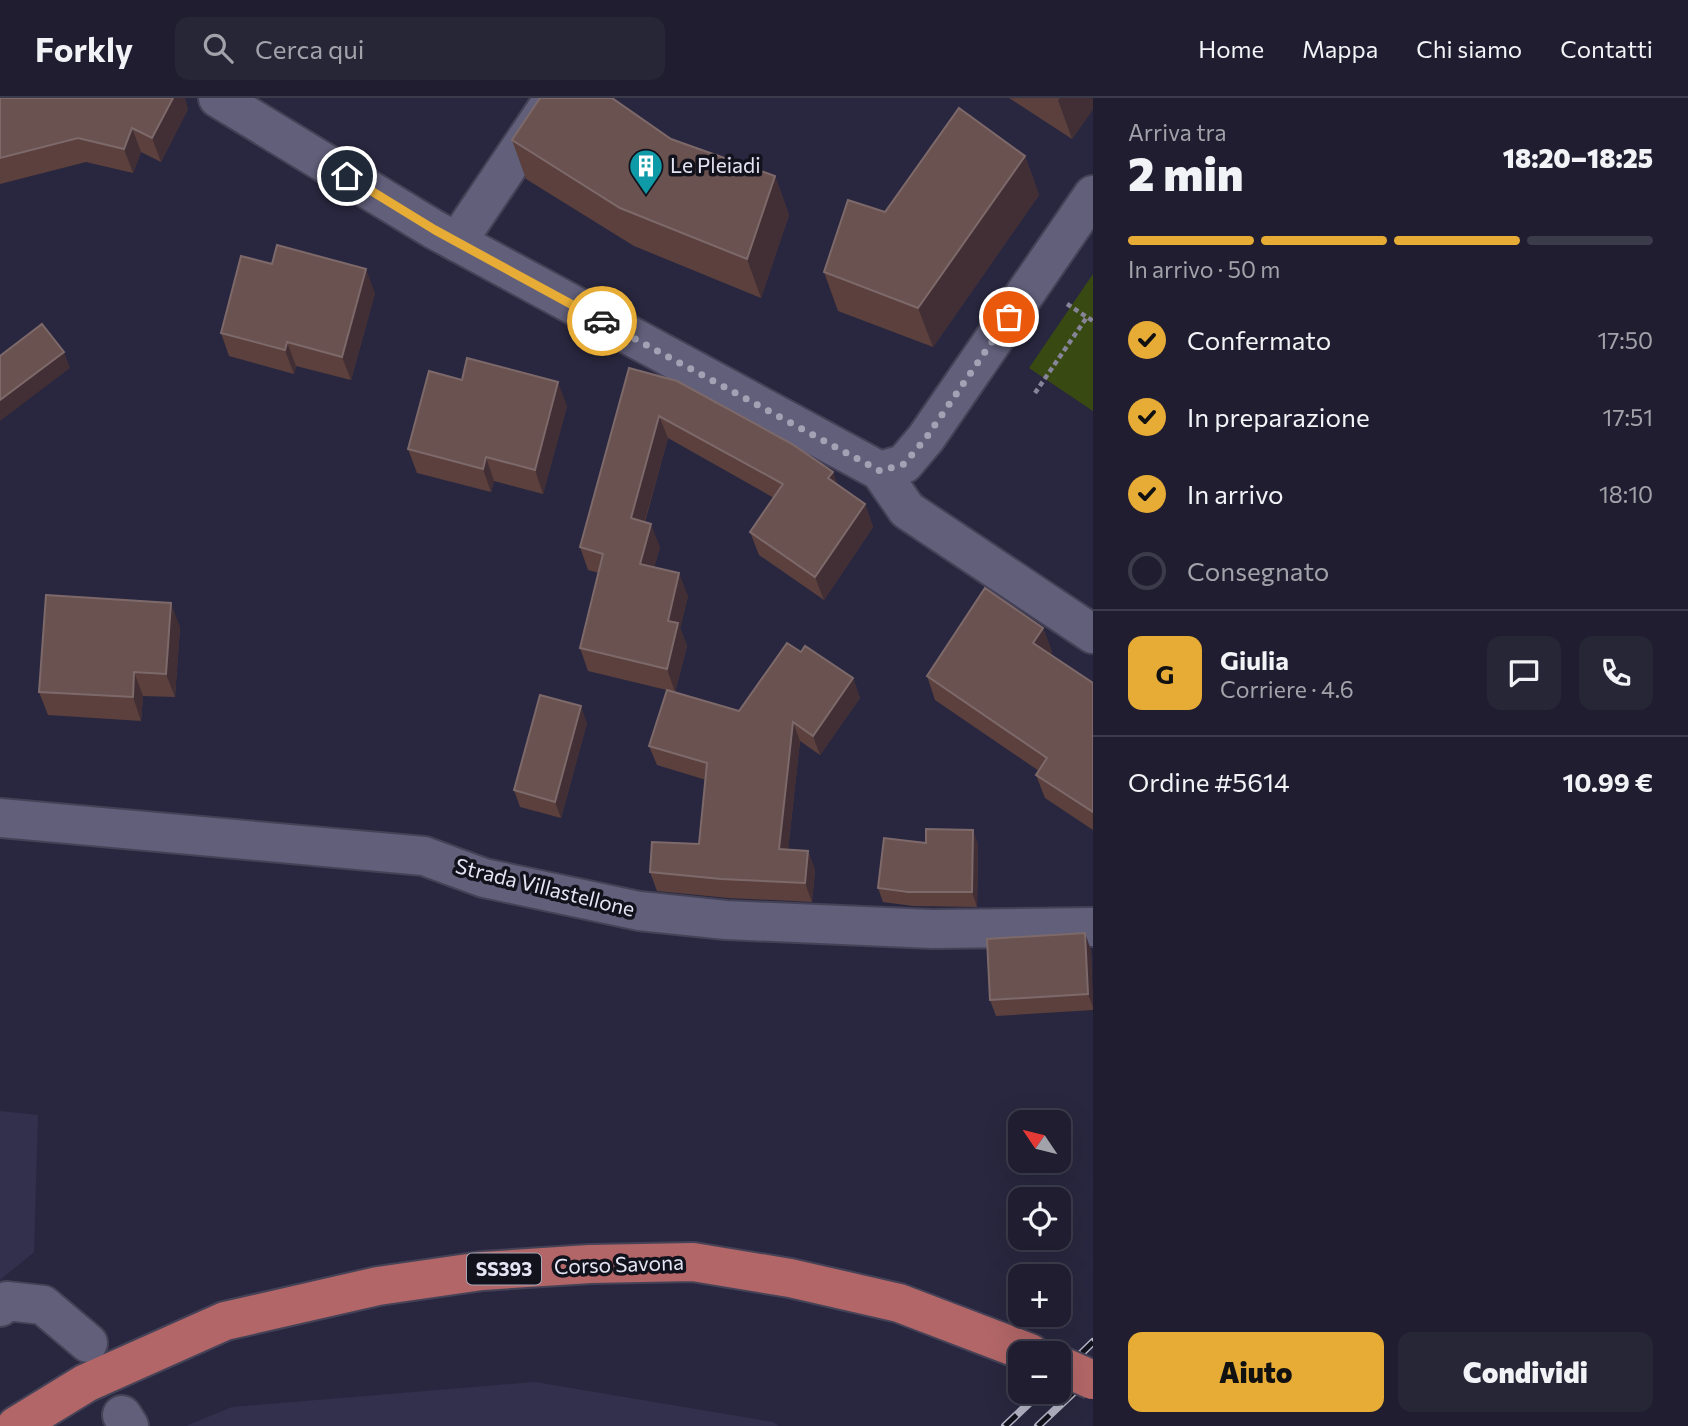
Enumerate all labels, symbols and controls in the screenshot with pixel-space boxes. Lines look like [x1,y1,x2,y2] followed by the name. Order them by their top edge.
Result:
[175,17,665,80] search box
[35,28,133,69] text: Forkly
[199,29,237,67] icon: search
[255,33,364,64] text: Cerca qui
[1198,34,1264,63] text: Home
[1302,34,1378,63] text: Mappa
[1416,34,1522,63] text: Chi siamo
[1560,34,1653,63] text: Contatti
[1128,118,1227,146] text: Arriva tra
[1503,142,1653,173] text: 18:20–18:25
[1128,144,1244,200] text: 2 min
[317,146,377,206] pin
[627,147,665,196] building icon: Le Pleiadi
[670,152,761,177] place label: Le Pleiadi
[328,157,366,195] icon: home
[1128,255,1280,283] text: In arrivo · 50 m
[567,286,637,356] courier
[979,287,1039,347] pin
[990,298,1028,336] icon: bag
[583,302,621,340] icon: car
[1128,321,1166,359] icon: check
[1187,324,1331,355] text: Confermato
[1597,326,1653,354] text: 17:50
[1128,398,1166,436] icon: check
[1187,401,1370,432] text: In preparazione
[1603,403,1653,431] text: 17:51
[1128,475,1166,513] icon: check
[1187,478,1284,509] text: In arrivo
[1599,480,1653,508] text: 18:10
[1187,555,1329,586] text: Consegnato
[1487,636,1561,710] button: chat
[1579,636,1653,710] button: phone
[1220,644,1289,675] text: Giulia
[1156,658,1174,689] text: G
[1220,675,1354,703] text: Corriere · 4.6
[1128,766,1290,797] text: Ordine #5614
[1562,766,1653,797] text: 10.99 €
[453,852,638,921] street label: Strada Villastellone
[1008,1110,1071,1172] north arrow
[1008,1110,1071,1404] map controls
[1008,1187,1071,1250] button: locate
[553,1249,684,1278] street label: Corso Savona
[467,1254,541,1284] road number: SS393
[1008,1264,1071,1327] button: +
[1128,1332,1384,1412] button: Aiuto
[1398,1332,1653,1412] button: Condividi
[1008,1341,1071,1404] button: −

